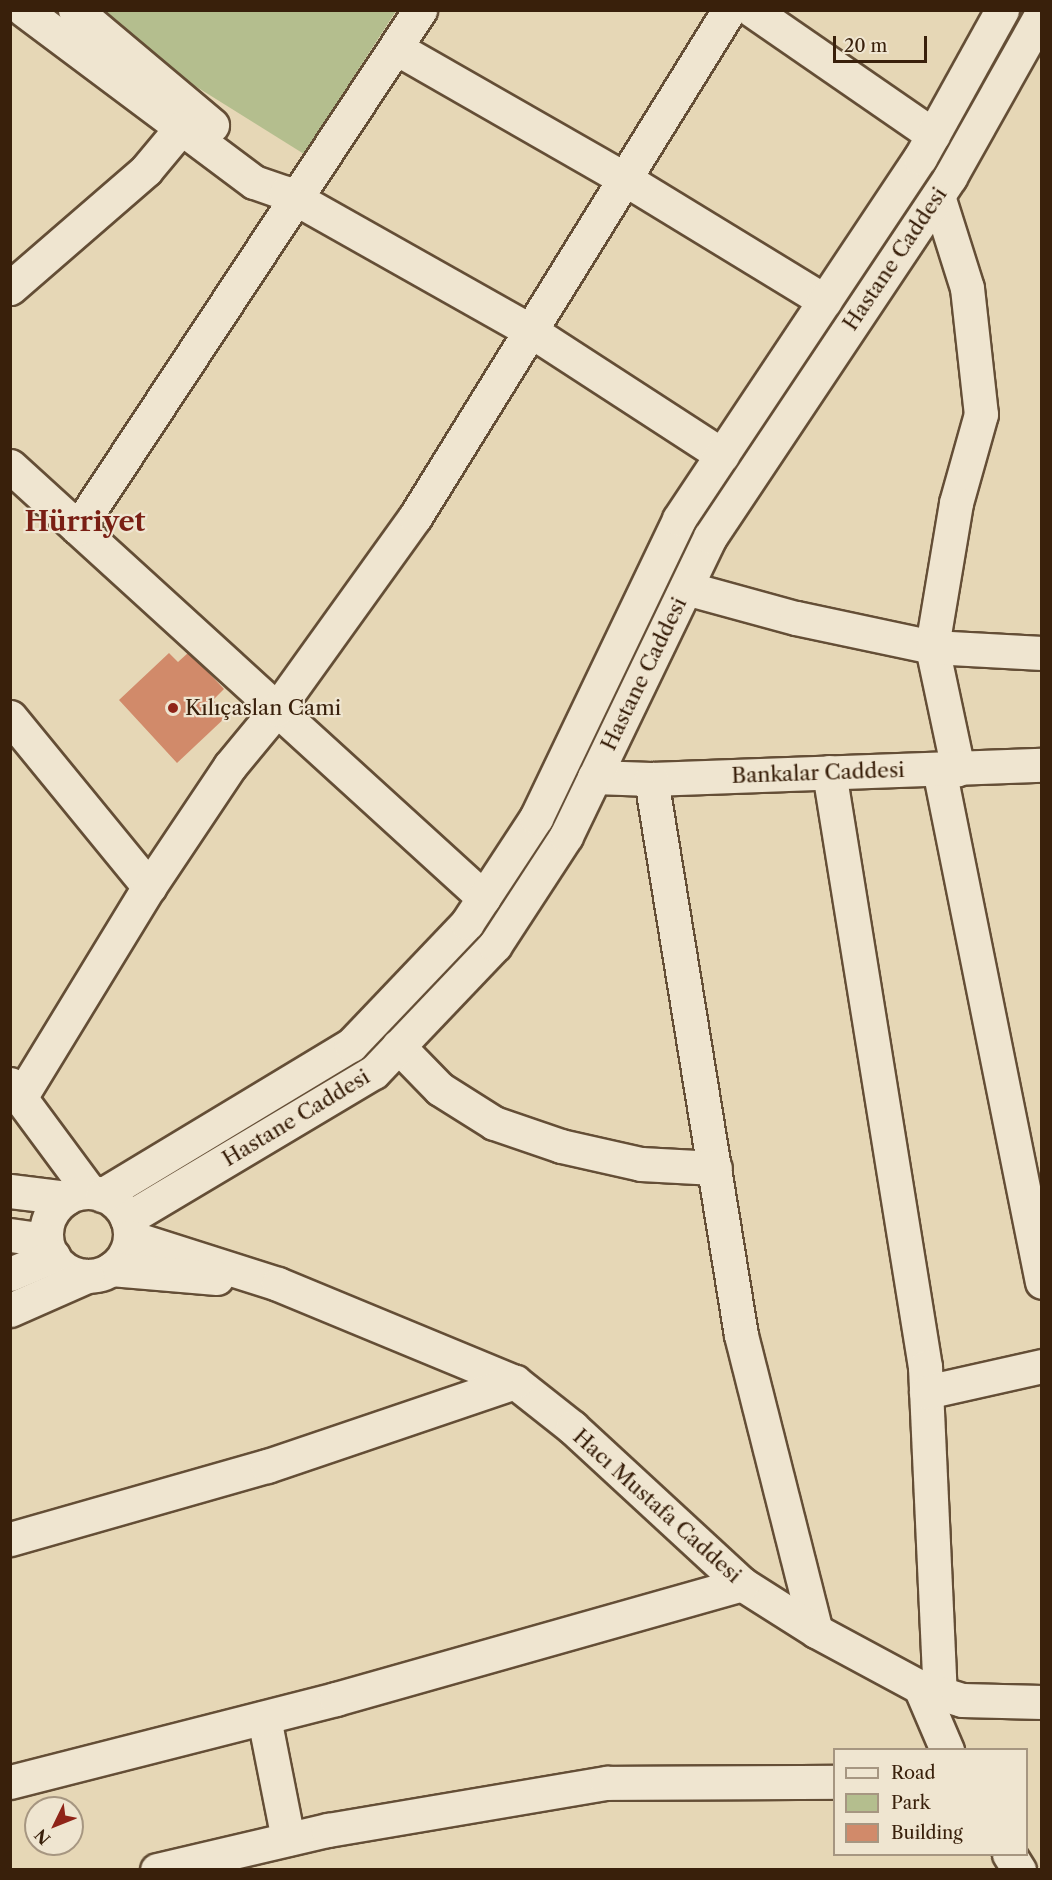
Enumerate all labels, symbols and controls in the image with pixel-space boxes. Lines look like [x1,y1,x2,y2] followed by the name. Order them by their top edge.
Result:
[836,24,930,62] scale bar
[844,35,887,57] text: 20 m
[838,183,952,335] street label: Hastane Caddesi
[25,506,145,538] district label: Hürriyet
[596,593,692,755] street label: Hastane Caddesi
[185,695,341,721] place label: Kılıçaslan Cami
[166,701,180,715] marker: Kılıçaslan Cami
[731,757,905,789] street label: Bankalar Caddesi
[218,1064,374,1172] street label: Hastane Caddesi
[568,1424,746,1588] street label: Hacı Mustafa Caddesi
[833,1748,1028,1856] legend
[891,1762,936,1784] text: Road
[891,1792,930,1814] text: Park
[24,1796,84,1856] north arrow
[891,1822,963,1844] text: Building
[30,1825,54,1849] text: N

